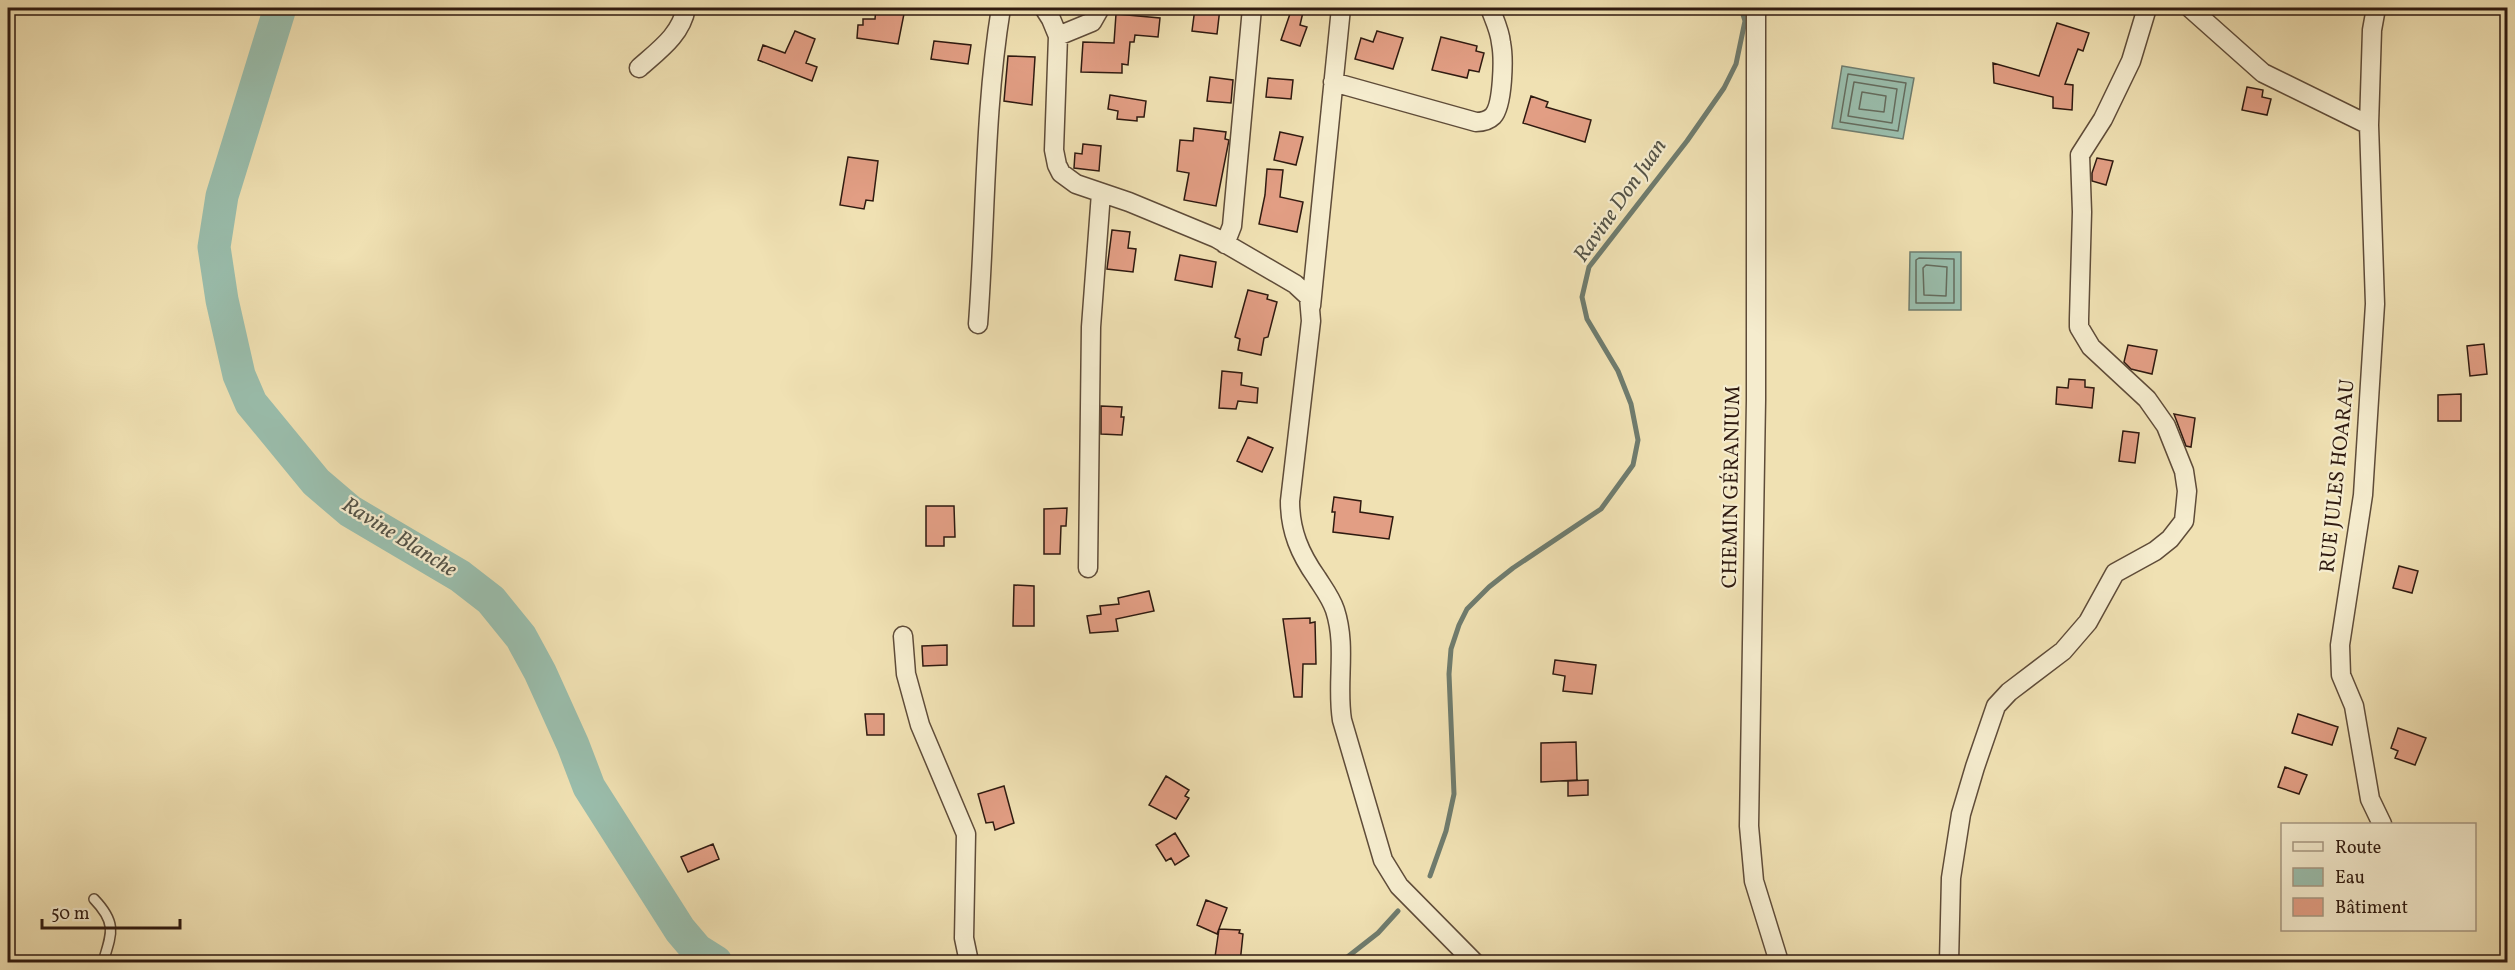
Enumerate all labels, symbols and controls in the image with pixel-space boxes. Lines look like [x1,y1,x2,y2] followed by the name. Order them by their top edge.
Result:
[1567,133,1675,269] water label: Ravine Don Juan
[2313,378,2363,574] street label: RUE JULES HOARAU
[1716,385,1748,589] street label: CHEMIN GÉRANIUM
[335,490,463,586] water label: Ravine Blanche
[2281,823,2476,931] legend
[2335,836,2381,861] text: Route
[2335,866,2365,891] text: Eau
[42,892,180,930] scale bar
[2335,896,2408,921] text: Bâtiment
[51,902,90,927] text: 50 m

